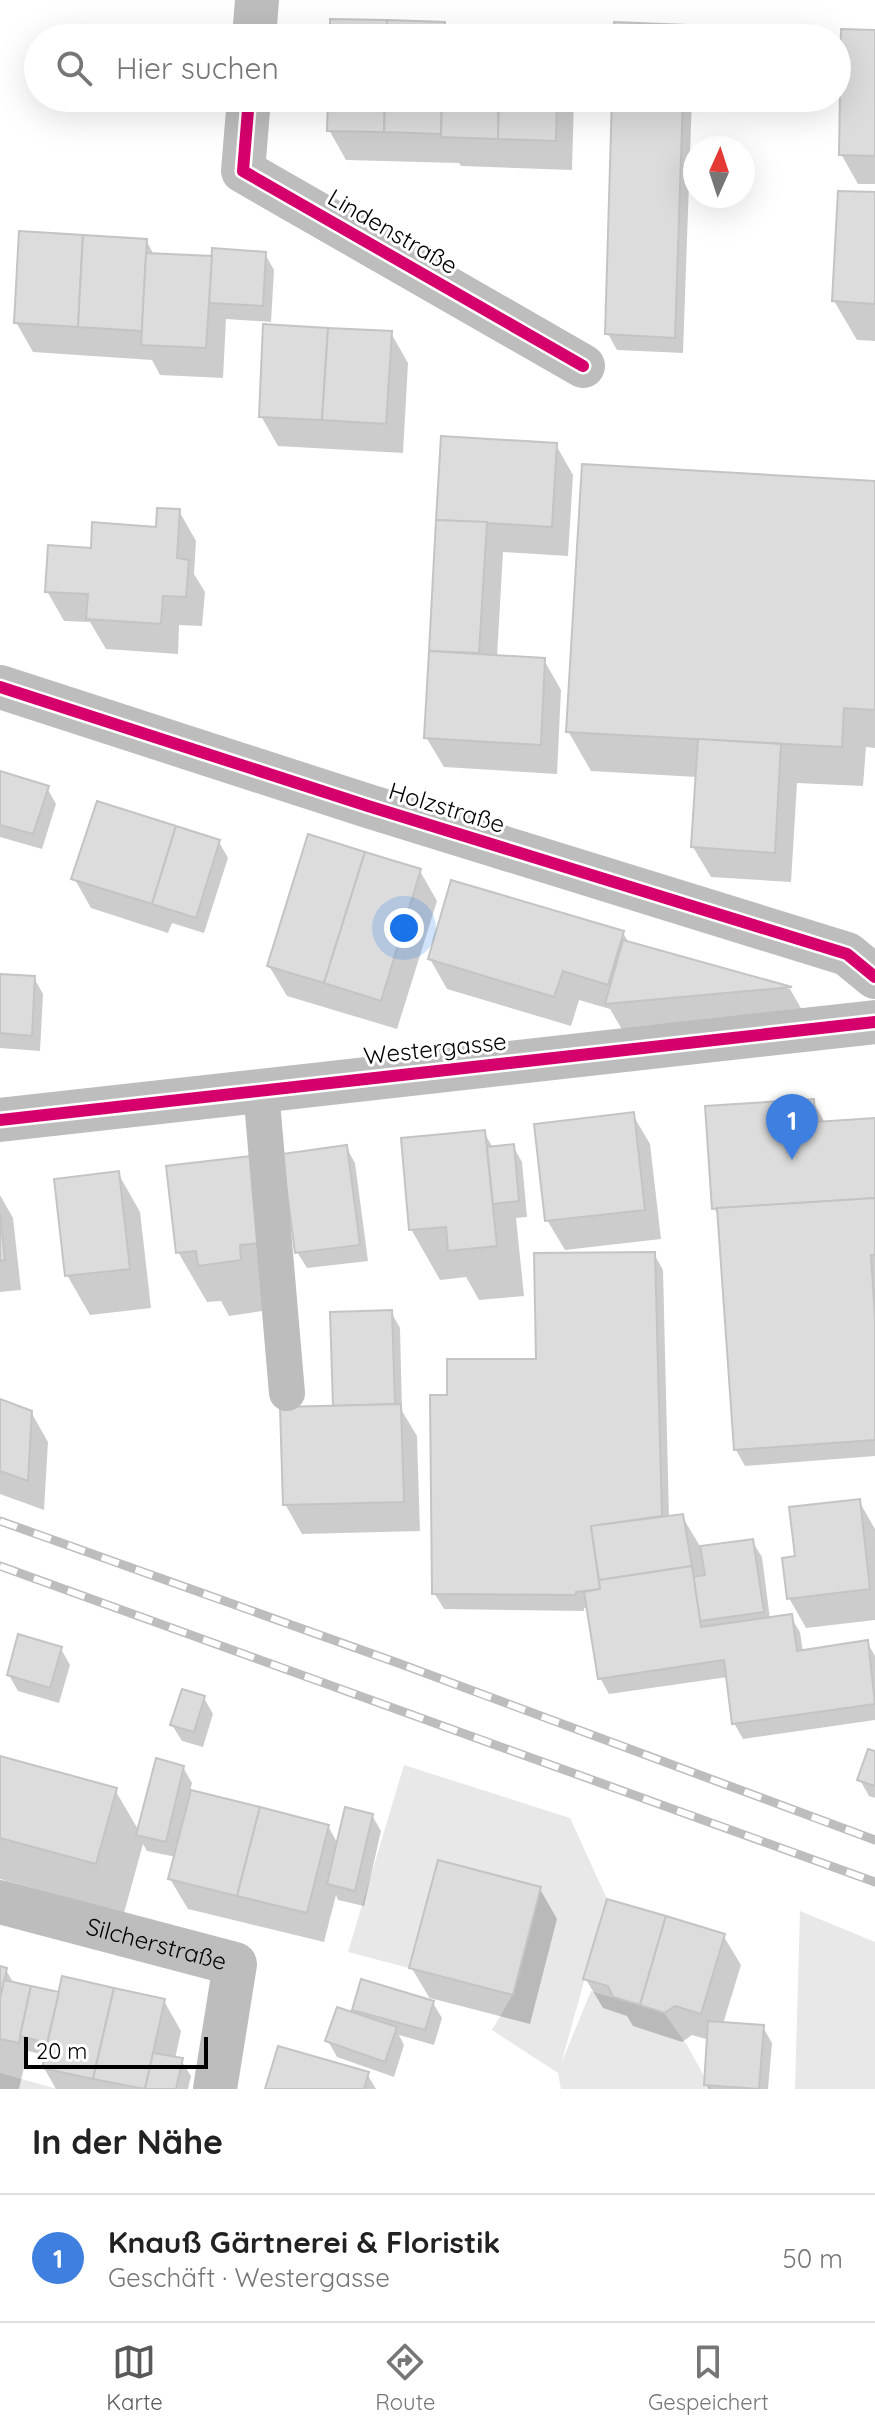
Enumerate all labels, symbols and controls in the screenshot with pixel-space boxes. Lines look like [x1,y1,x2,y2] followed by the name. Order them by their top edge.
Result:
[24,24,851,112] search box
[52,46,96,90] icon: search
[116,49,279,87] text: Hier suchen
[683,136,755,208] north arrow
[323,182,463,280] street label: Lindenstraße
[385,775,509,839] street label: Holzstraße
[384,908,424,948] your location
[362,1026,508,1070] street label: Westergasse
[766,1094,818,1160] pin: 1
[83,1910,230,1976] street label: Silcherstraße
[24,2033,208,2069] scale bar
[36,2037,87,2065] text: 20 m
[32,2120,223,2163] text: In der Nähe
[108,2223,500,2261] text: Knauß Gärtnerei & Floristik
[53,2242,63,2275] text: 1
[783,2242,843,2275] text: 50 m
[108,2261,390,2294] text: Geschäft · Westergasse
[106,2340,163,2416] tab: Karte
[375,2340,435,2416] tab: Route
[648,2340,769,2416] tab: Gespeichert

